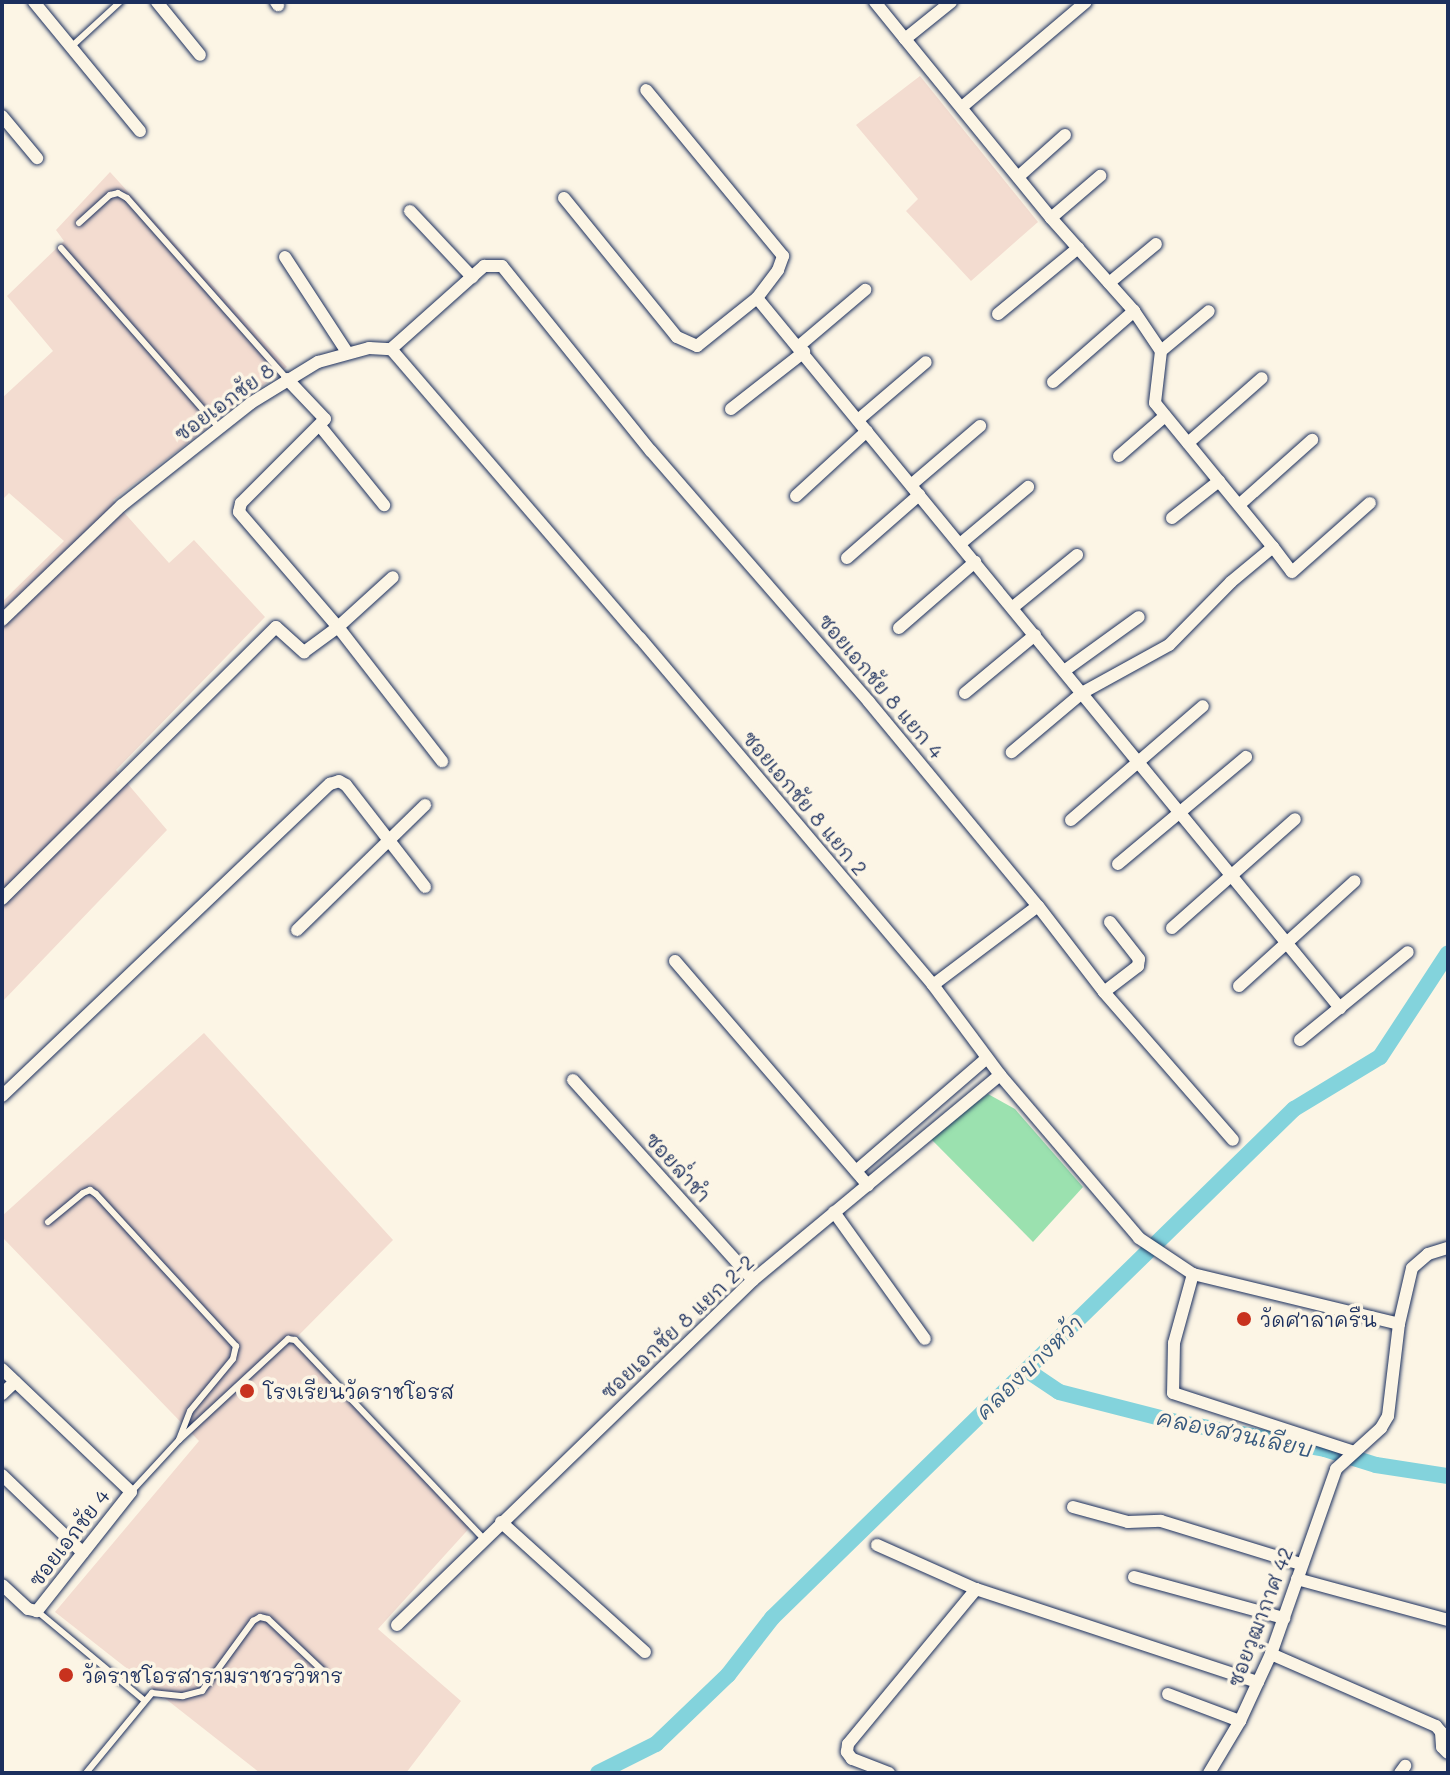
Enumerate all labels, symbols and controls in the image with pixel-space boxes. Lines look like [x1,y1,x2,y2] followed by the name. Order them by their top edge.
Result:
[170,358,278,446] street label: ซอยเอกชัย 8
[813,609,949,763] street label: ซอยเอกชัย 8 แยก 4
[738,726,872,880] street label: ซอยเอกชัย 8 แยก 2
[640,1127,716,1207] street label: ซอยล่ำชำ
[595,1250,759,1404] street label: ซอยเอกชัย 8 แยก 2-2
[1260,1307,1377,1331] place label: วัดศาลาครืน
[970,1309,1088,1425] water label: คลองบางหว้า
[1235,1310,1253,1328] marker: วัดศาลาครืน
[263,1379,454,1403] place label: โรงเรียนวัดราชโอรส
[238,1382,256,1400] marker: โรงเรียนวัดราชโอรส
[1155,1404,1315,1462] water label: คลองสวนเลียบ
[24,1485,114,1591] street label: ซอยเอกชัย 4
[1222,1544,1298,1690] street label: ซอยวุฒากาศ 42
[82,1663,343,1687] place label: วัดราชโอรสารามราชวรวิหาร
[57,1666,75,1684] marker: วัดราชโอรสารามราชวรวิหาร

